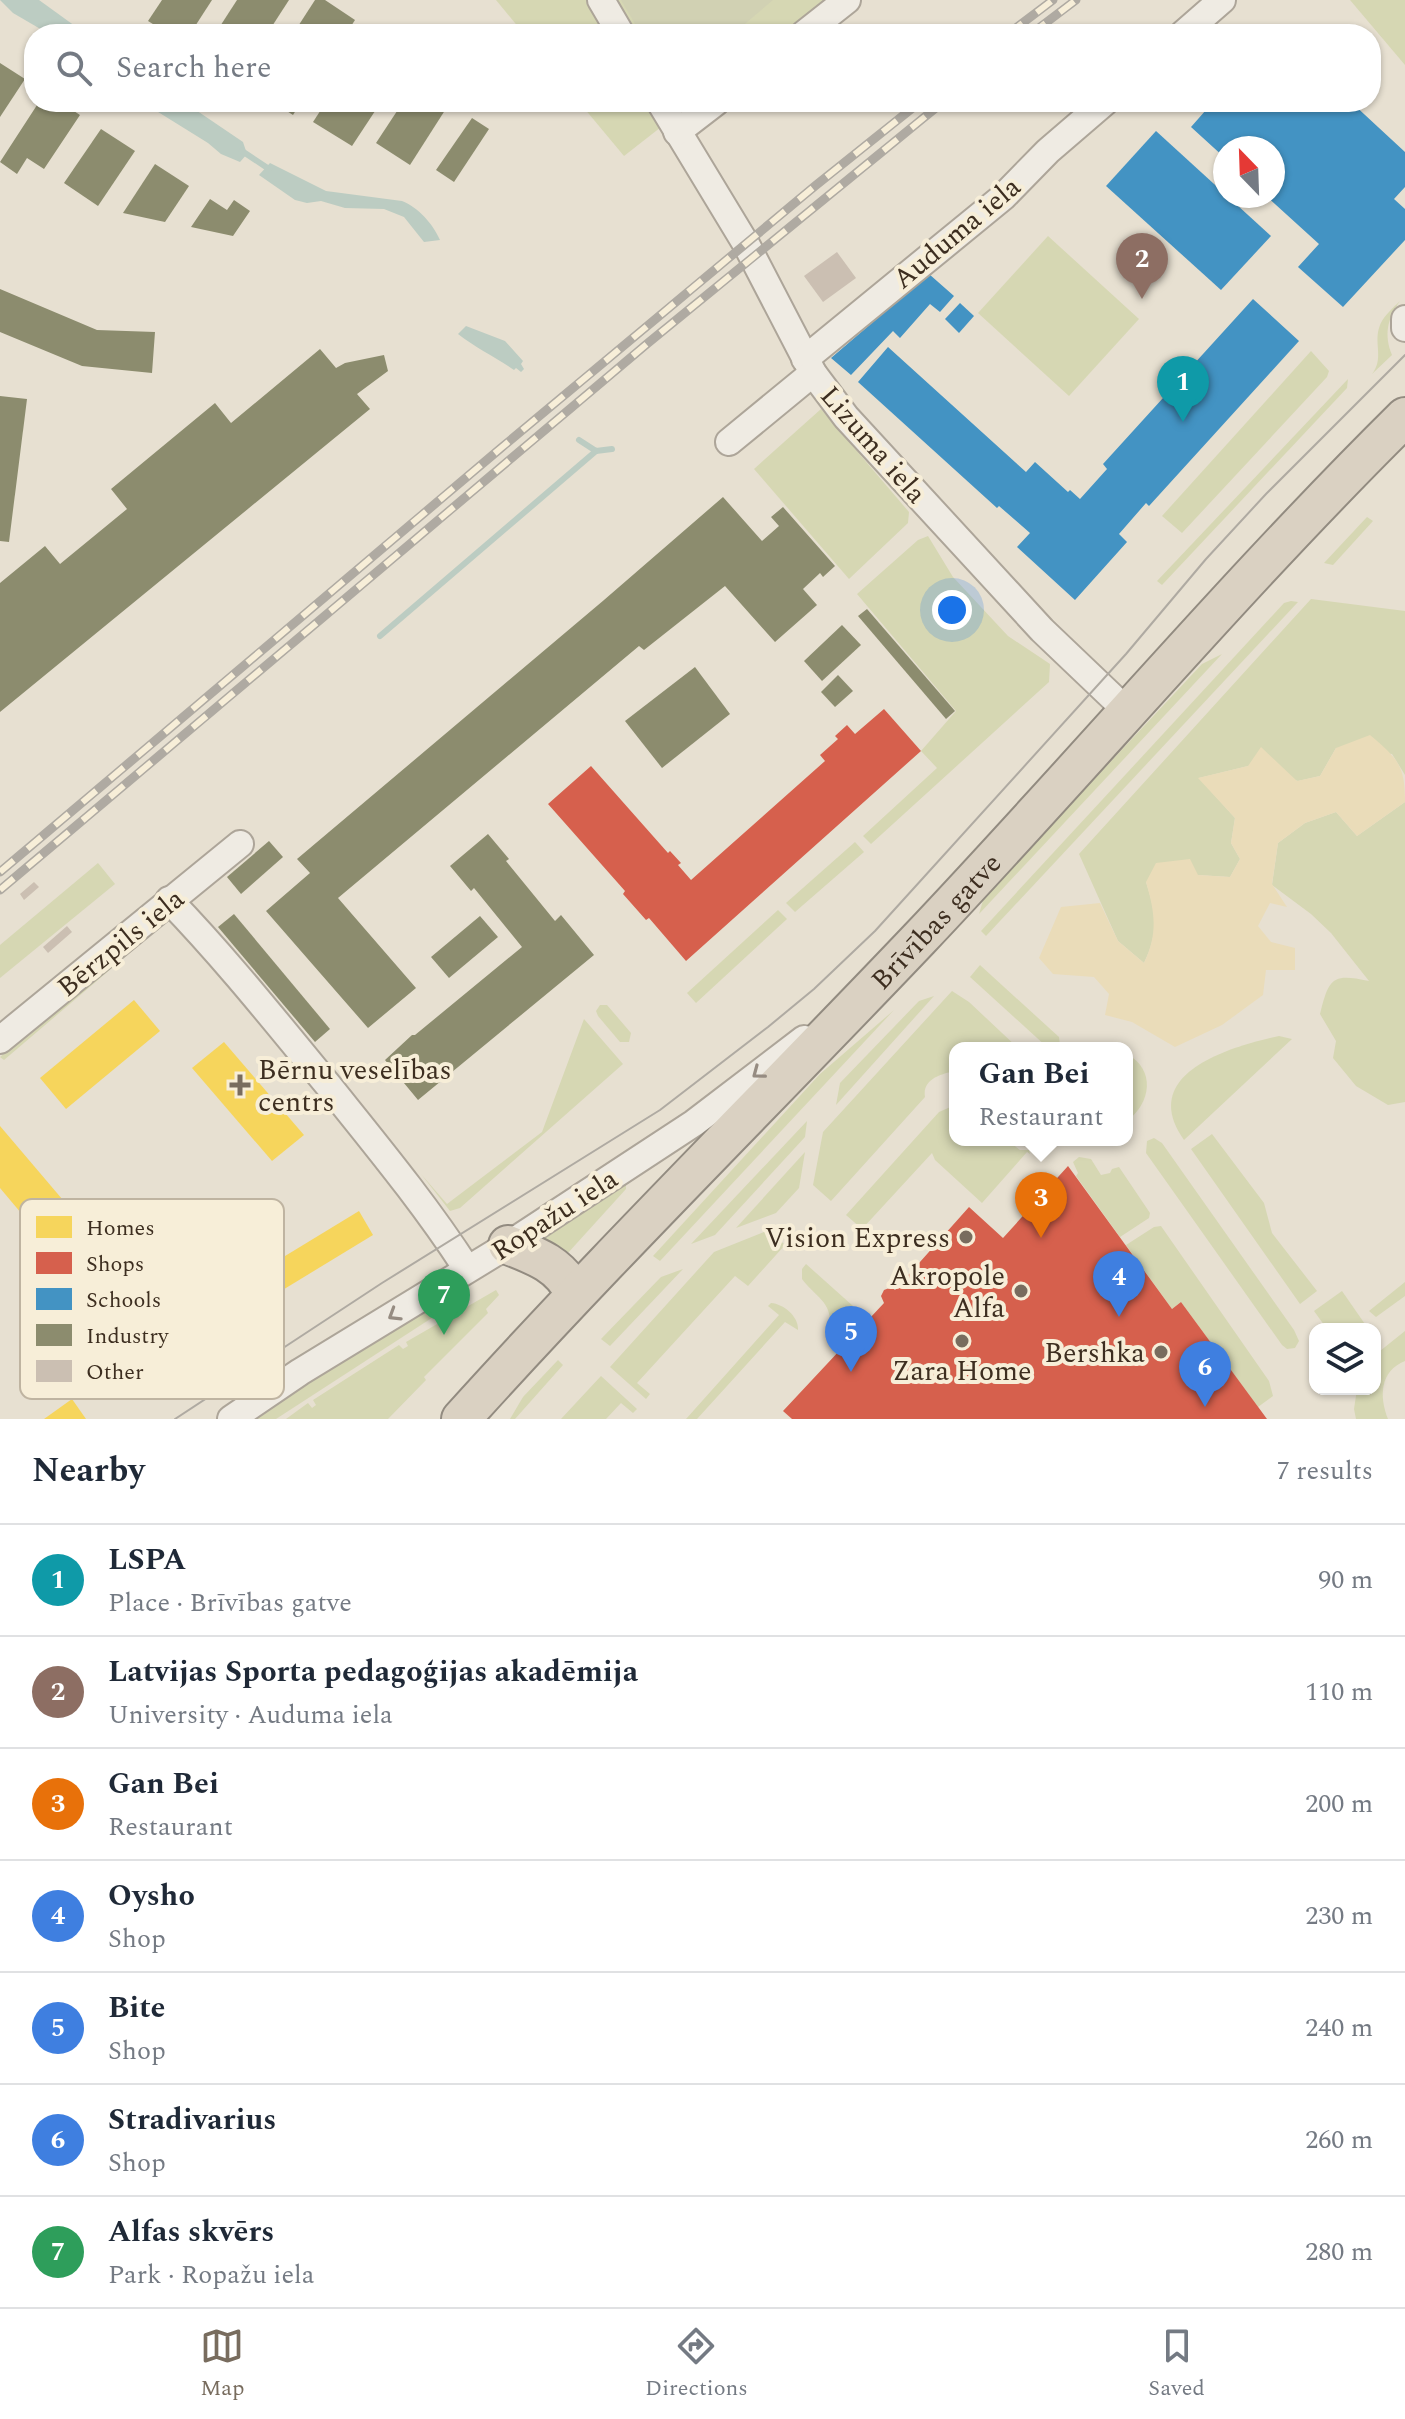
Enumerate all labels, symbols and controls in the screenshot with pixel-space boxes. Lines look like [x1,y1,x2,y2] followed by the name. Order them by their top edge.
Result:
[24,24,1381,112] search box
[116,45,272,91] text: Search here
[52,46,96,90] icon: search
[1213,136,1285,208] north arrow
[883,166,1031,300] street label: Auduma iela
[1116,233,1168,299] pin: 2
[1157,356,1209,422] pin: 1
[809,376,937,514] street label: Lizuma iela
[932,590,972,630] your location
[861,844,1012,1000] street label: Brīvības gatve
[48,878,194,1008] street label: Bērzpils iela
[949,1042,1133,1146] popup
[258,1049,452,1124] place label: Bērnu veselības centrs
[979,1051,1089,1097] text: Gan Bei
[753,1063,767,1077] one-way arrow
[229,1074,251,1096] marker: Bērnu veselības centrs
[979,1097,1103,1137] text: Restaurant
[483,1158,627,1272] street label: Ropažu iela
[1015,1172,1067,1238] pin: 3
[20,1199,284,1399] legend
[86,1212,155,1245] text: Homes
[765,1217,950,1260] place label: Vision Express
[957,1228,975,1246] marker: Vision Express
[86,1248,144,1281] text: Shops
[1093,1251,1145,1317] pin: 4
[889,1255,1005,1330] place label: Akropole Alfa
[418,1269,470,1335] pin: 7
[1012,1282,1030,1300] marker: Akropole Alfa
[86,1284,161,1317] text: Schools
[388,1305,402,1320] one-way arrow
[825,1306,877,1372] pin: 5
[86,1320,170,1353] text: Industry
[1309,1323,1381,1395] map controls
[1309,1323,1381,1395] button: layers
[953,1332,971,1350] marker: Zara Home
[1044,1332,1145,1375] place label: Bershka
[1179,1341,1231,1407] pin: 6
[1152,1343,1170,1361] marker: Bershka
[892,1350,1032,1393] place label: Zara Home
[86,1356,144,1389] text: Other
[32,1445,145,1497] text: Nearby
[1277,1451,1373,1491] text: 7 results
[108,1537,186,1583] text: LSPA
[51,1560,65,1600] text: 1
[1318,1560,1373,1600] text: 90 m
[108,1583,352,1623] text: Place · Brīvības gatve
[108,1649,638,1695] text: Latvijas Sporta pedagoģijas akadēmija
[51,1672,65,1712] text: 2
[1305,1672,1373,1712] text: 110 m
[108,1695,393,1735] text: University · Auduma iela
[108,1761,219,1807] text: Gan Bei
[51,1784,65,1824] text: 3
[1305,1784,1373,1824] text: 200 m
[108,1807,233,1847] text: Restaurant
[108,1873,195,1919] text: Oysho
[51,1896,65,1936] text: 4
[1305,1896,1373,1936] text: 230 m
[108,1919,166,1959] text: Shop
[108,1985,165,2031] text: Bite
[51,2008,65,2048] text: 5
[1305,2008,1373,2048] text: 240 m
[108,2031,166,2071] text: Shop
[108,2097,276,2143] text: Stradivarius
[51,2120,65,2160] text: 6
[1305,2120,1373,2160] text: 260 m
[108,2143,166,2183] text: Shop
[108,2209,274,2255] text: Alfas skvērs
[51,2232,65,2272] text: 7
[1305,2232,1373,2272] text: 280 m
[108,2255,314,2295] text: Park · Ropažu iela
[200,2324,245,2405] tab: Map
[645,2324,748,2405] tab: Directions
[1148,2324,1205,2405] tab: Saved

